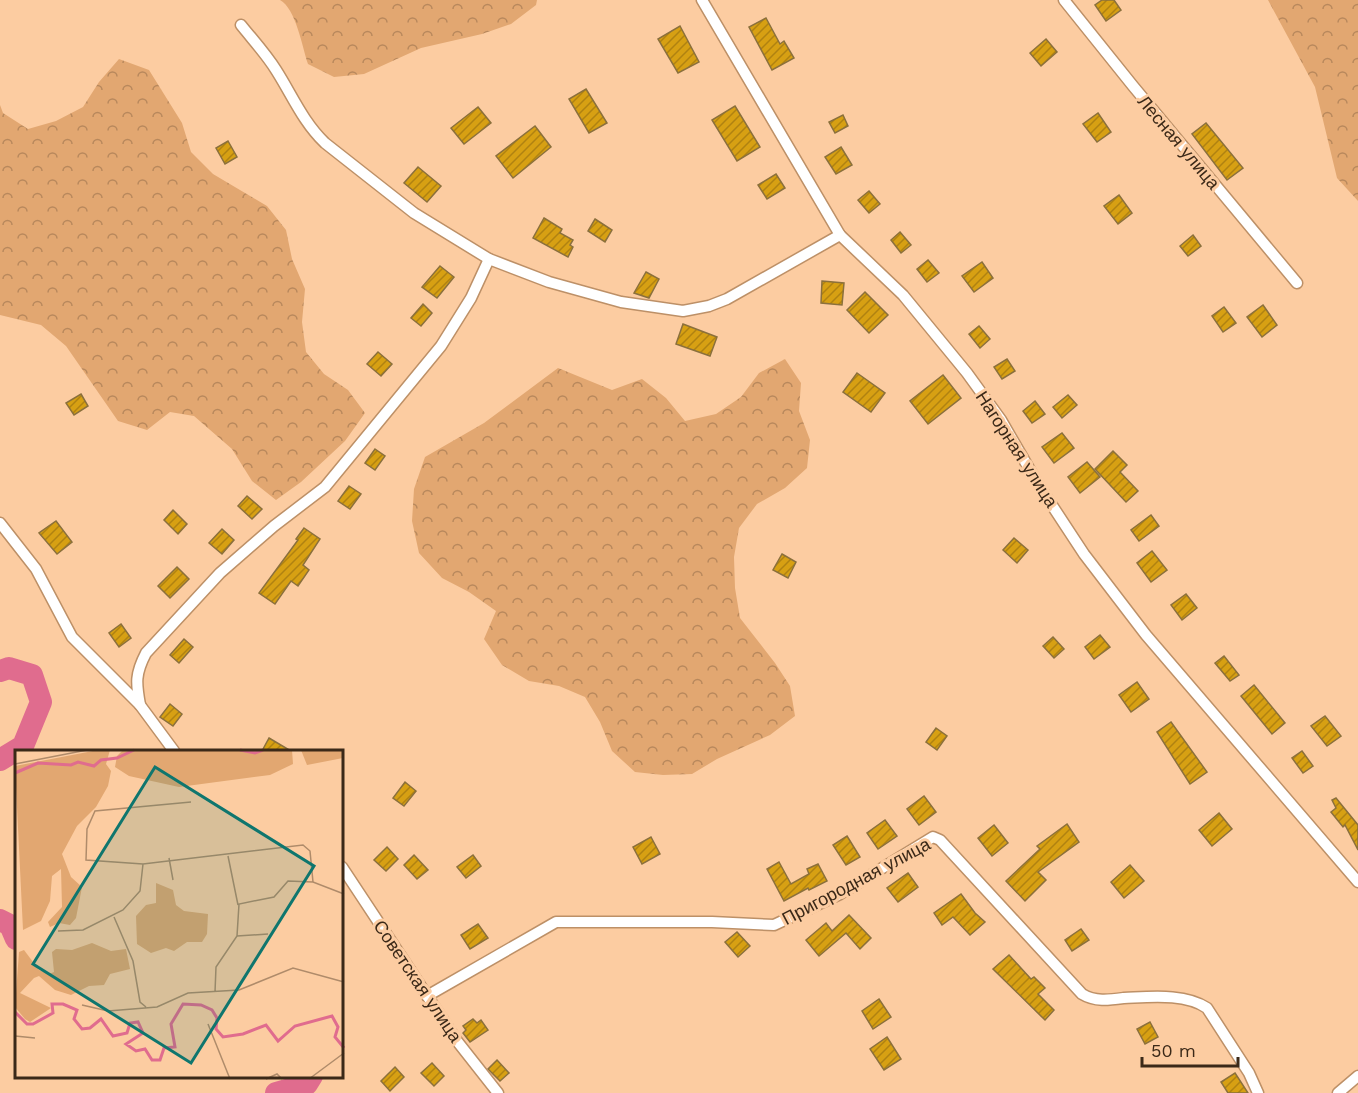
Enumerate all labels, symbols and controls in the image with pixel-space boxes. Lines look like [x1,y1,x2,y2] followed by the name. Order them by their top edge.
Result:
[1134,91,1225,194] street label: Лесная улица
[972,387,1063,512] street label: Нагорная улица
[15,750,344,1078] inset map
[778,833,934,929] street label: Пригородная улица
[369,916,467,1047] street label: Советская улица
[1142,1030,1238,1068] scale bar
[1151,1040,1196,1061] text: 50 m

